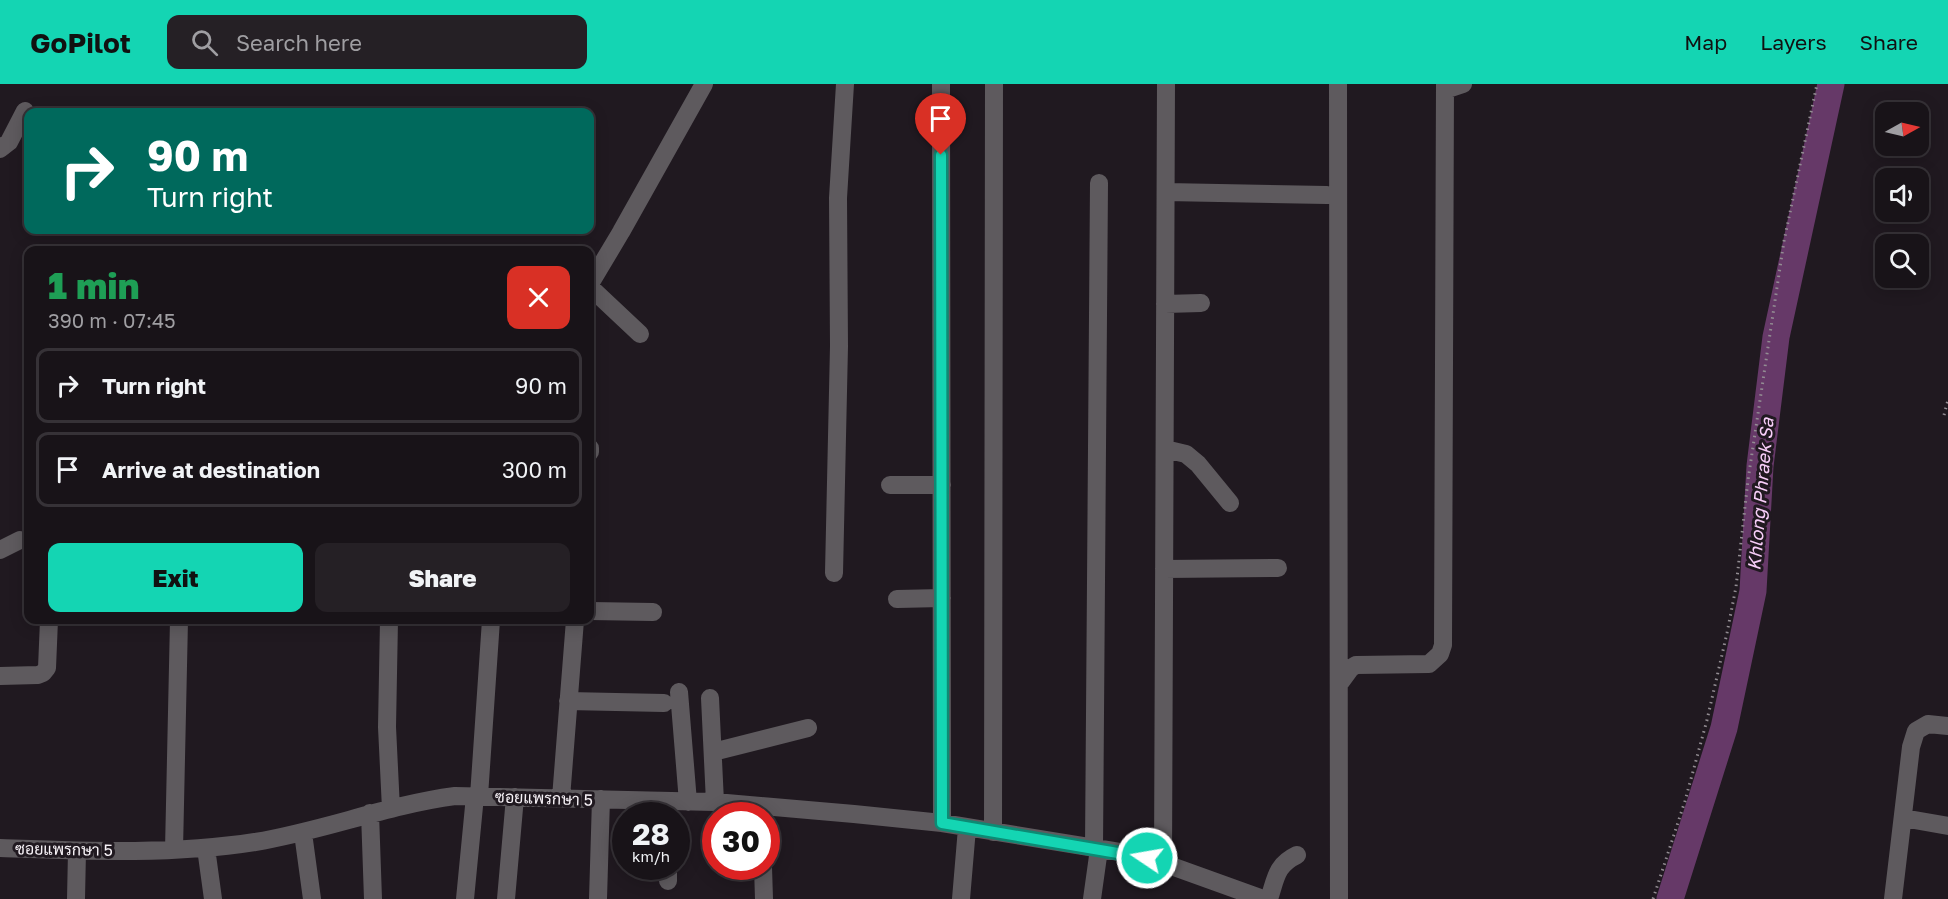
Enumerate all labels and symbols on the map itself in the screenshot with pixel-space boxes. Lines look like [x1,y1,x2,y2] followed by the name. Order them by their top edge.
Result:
[915,93,966,155] pin
[1875,102,1929,156] north arrow
[1742,416,1778,571] water label: Khlong Phraek Sa
[495,786,593,810] street label: ซอยแพรกษา 5
[702,802,780,880] speed limit sign: 30
[1115,826,1179,890] position arrow
[15,838,113,860] street label: ซอยแพรกษา 5

